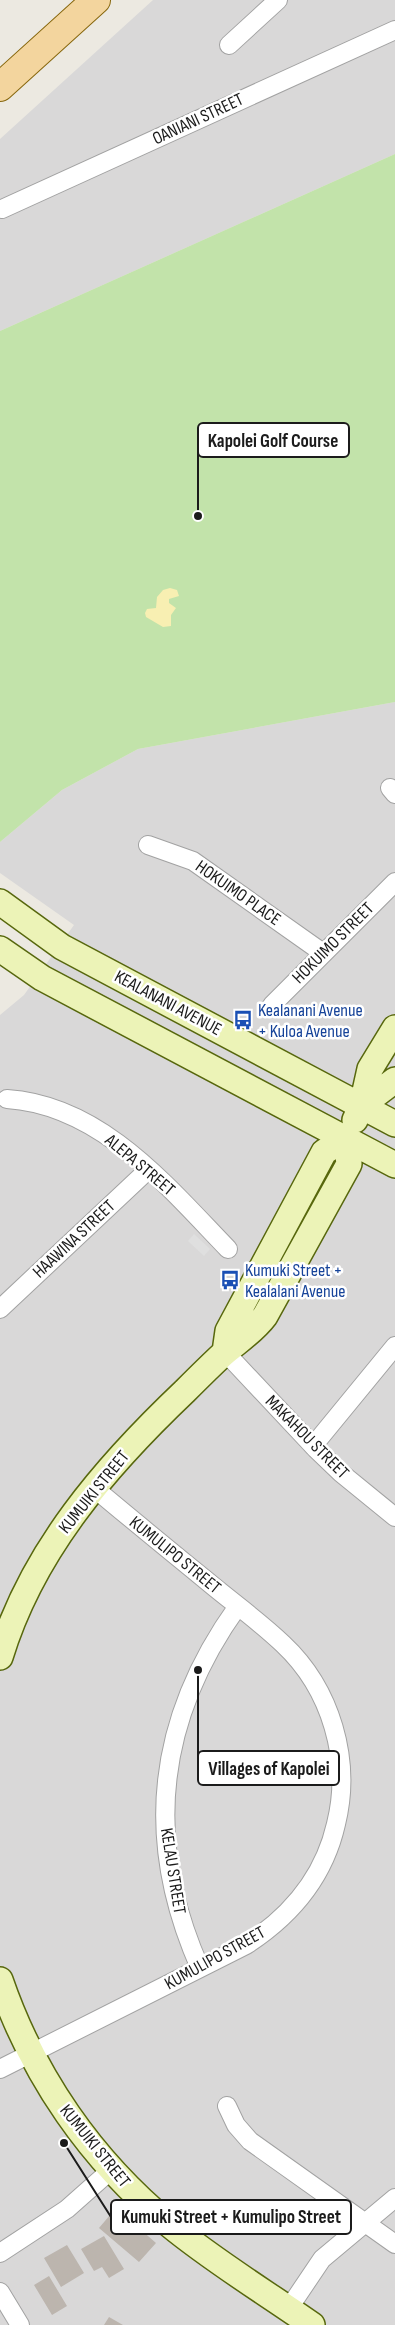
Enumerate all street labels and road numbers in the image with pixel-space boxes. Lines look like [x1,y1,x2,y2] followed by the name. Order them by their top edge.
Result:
[149,89,247,149] street label: OANIANI STREET
[191,856,285,930] street label: HOKUIMO PLACE
[288,898,378,988] street label: HOKUIMO STREET
[111,966,225,1040] street label: KEALANANI AVENUE
[100,1129,179,1200] street label: ALEPA STREET
[28,1196,120,1282] street label: HAAWINA STREET
[261,1391,353,1483] street label: MAKAHOU STREET
[54,1446,134,1538] street label: KUMUIKI STREET
[125,1512,225,1598] street label: KUMULIPO STREET
[156,1826,190,1916] street label: KELAU STREET
[161,1922,269,1994] street label: KUMULIPO STREET
[55,2100,135,2192] street label: KUMUIKI STREET

